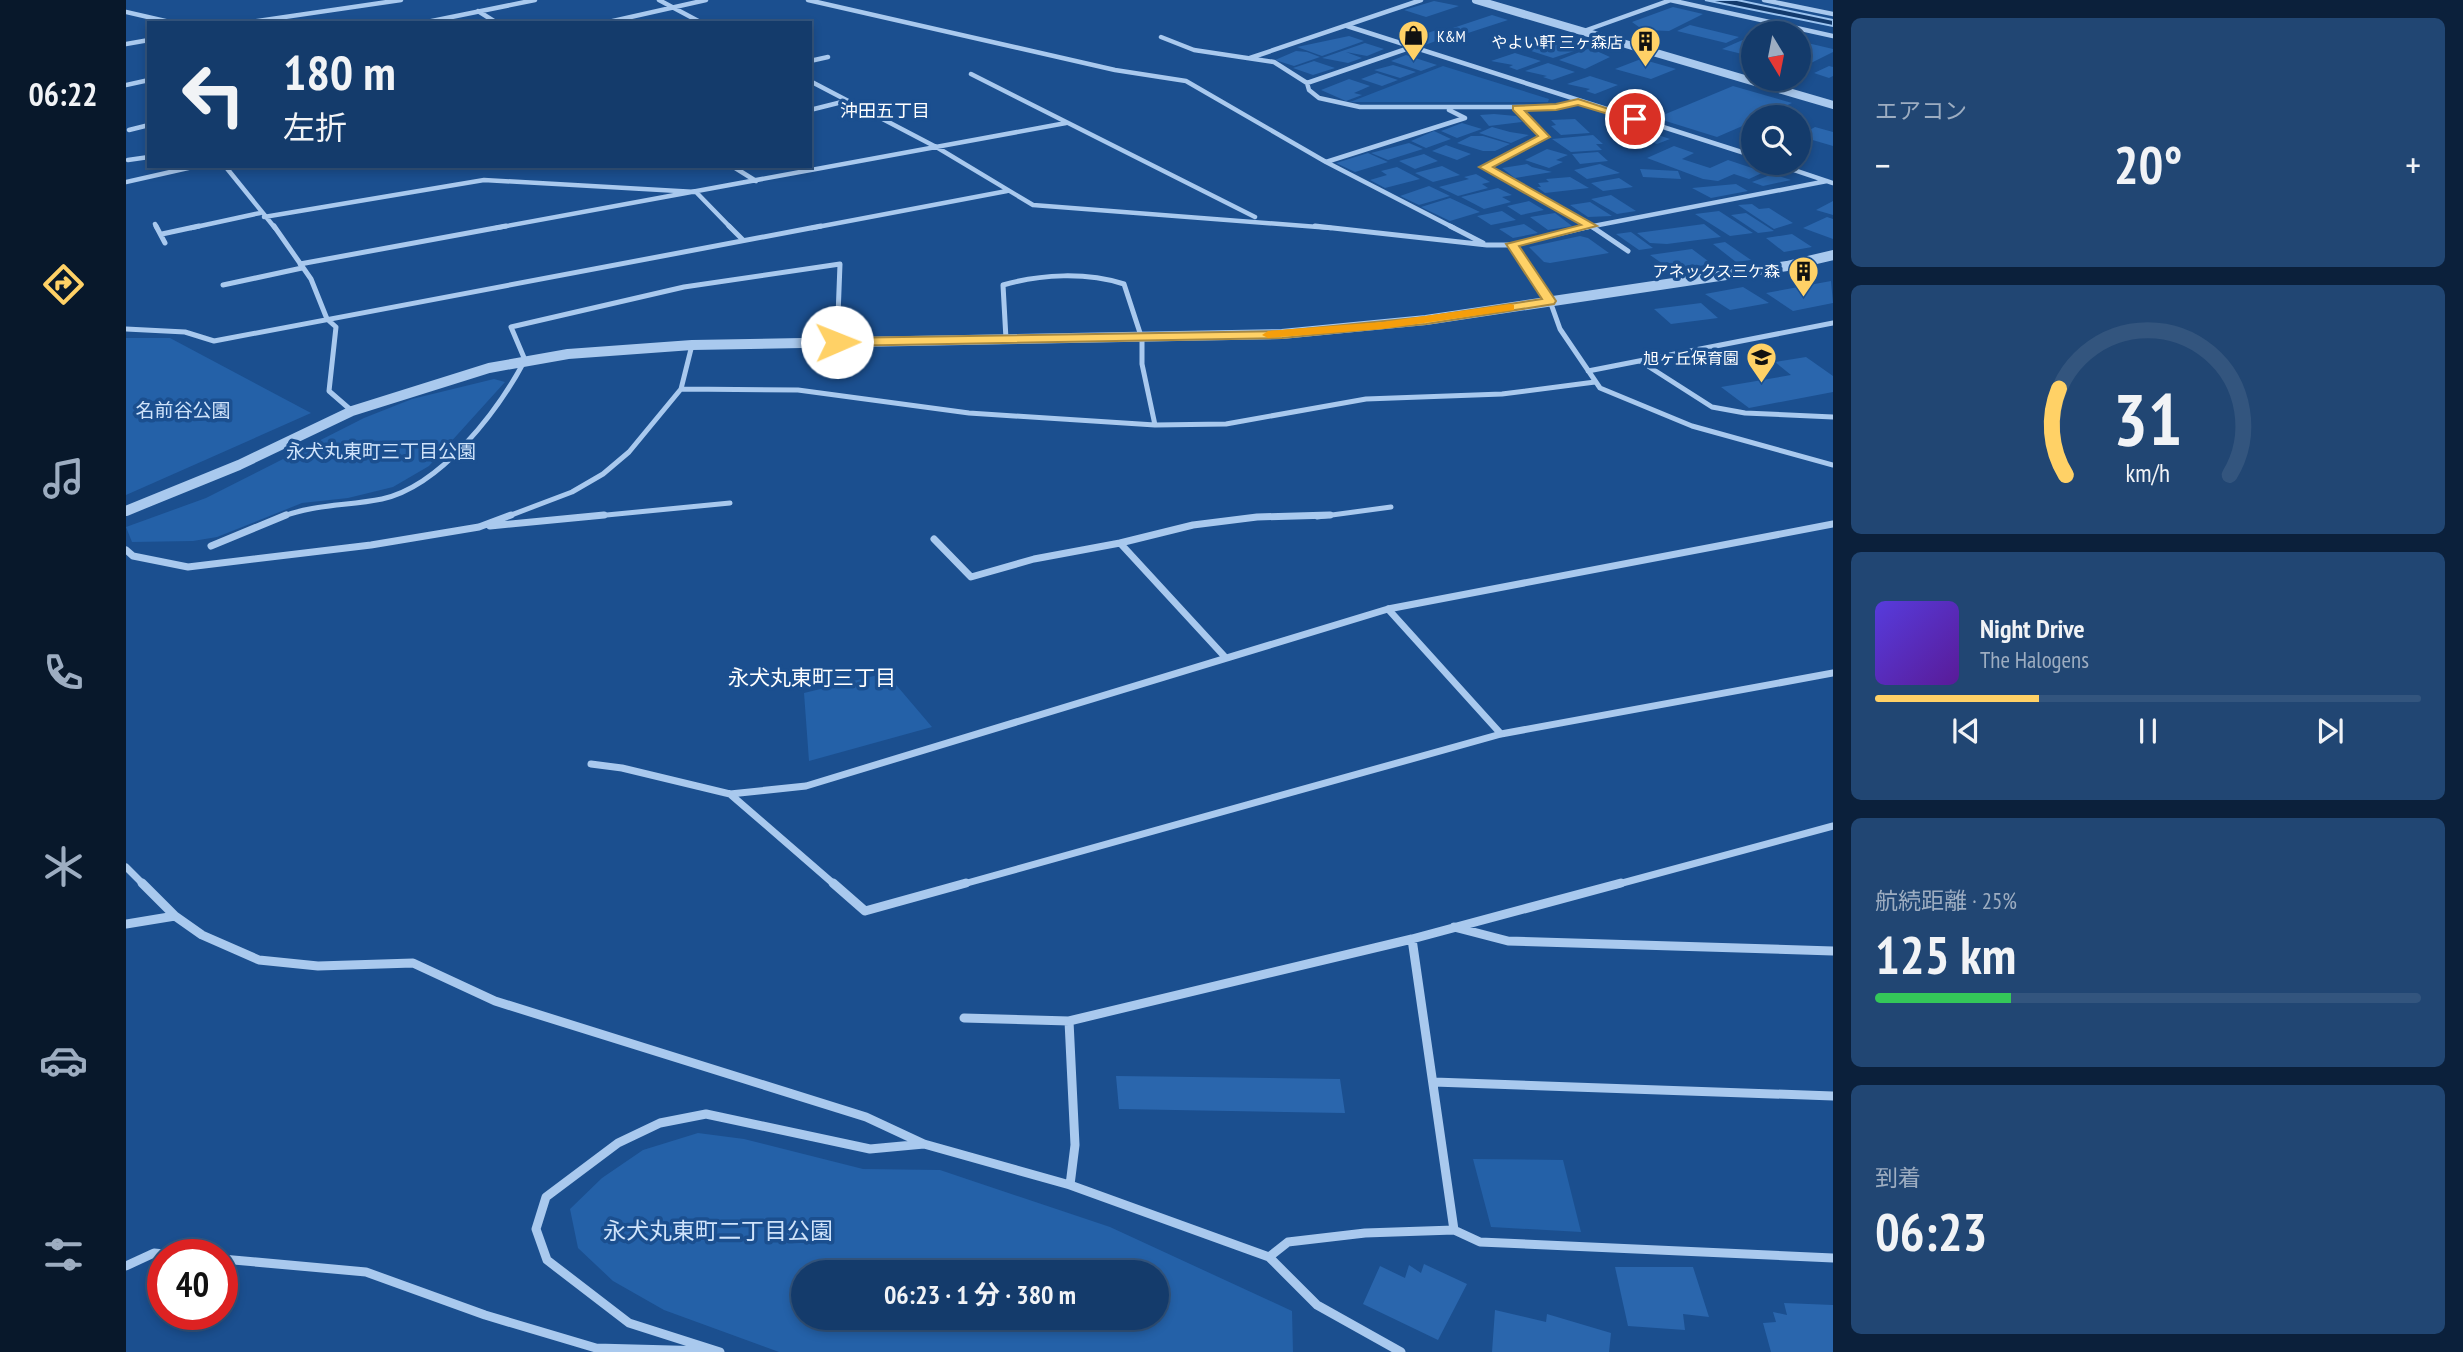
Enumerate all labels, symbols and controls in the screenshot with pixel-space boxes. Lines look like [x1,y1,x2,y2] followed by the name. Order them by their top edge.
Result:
[1397,19,1431,63] shop icon: K&M
[1741,21,1811,91] north arrow
[1741,21,1811,175] map controls
[1629,25,1663,69] building icon: やよい軒 三ヶ森店
[1437,26,1466,46] place label: K&M
[1492,32,1623,52] place label: やよい軒 三ヶ森店
[283,40,396,104] text: 180 m
[168,49,259,140] icon: left
[28,73,98,115] text: 06:22
[1605,89,1665,149] pin
[1875,96,1967,125] text: エアコン
[840,99,930,122] district label: 沖田五丁目
[1616,100,1654,138] icon: arrive
[1741,105,1811,175] button: search
[283,106,347,148] text: 左折
[2114,131,2182,198] text: 20°
[1875,140,1891,189] text: −
[2405,140,2421,189] text: +
[1786,254,1820,298] building icon: アネックス三ケ森
[39,260,88,309] icon: directions
[1652,261,1780,281] place label: アネックス三ケ森
[800,305,874,379] position arrow
[1745,341,1779,385] school or university icon: 旭ヶ丘保育園
[1643,348,1739,368] place label: 旭ヶ丘保育園
[2113,372,2183,466] text: 31
[135,398,231,422] park label: 名前谷公園
[286,439,476,463] park label: 永犬丸東町三丁目公園
[39,454,88,503] icon: music
[2126,457,2170,489] text: km/h
[1980,612,2085,645] text: Night Drive
[1980,645,2089,674] text: The Halogens
[39,648,88,697] icon: phone
[728,664,896,691] district label: 永犬丸東町三丁目
[1947,712,1985,750] icon: previous
[2129,712,2167,750] icon: pause
[2311,712,2349,750] icon: next
[39,842,88,891] icon: climate
[1875,886,2017,915] text: 航続距離 · 25%
[1875,921,2016,988] text: 125 km
[39,1036,88,1085] icon: car
[1875,1163,1921,1192] text: 到着
[1875,1198,1987,1265] text: 06:23
[603,1216,833,1245] park label: 永犬丸東町二丁目公園
[39,1230,88,1279] icon: filters
[147,1239,238,1330] speed limit sign: 40
[884,1278,1076,1311] text: 06:23 · 1 分 · 380 m

